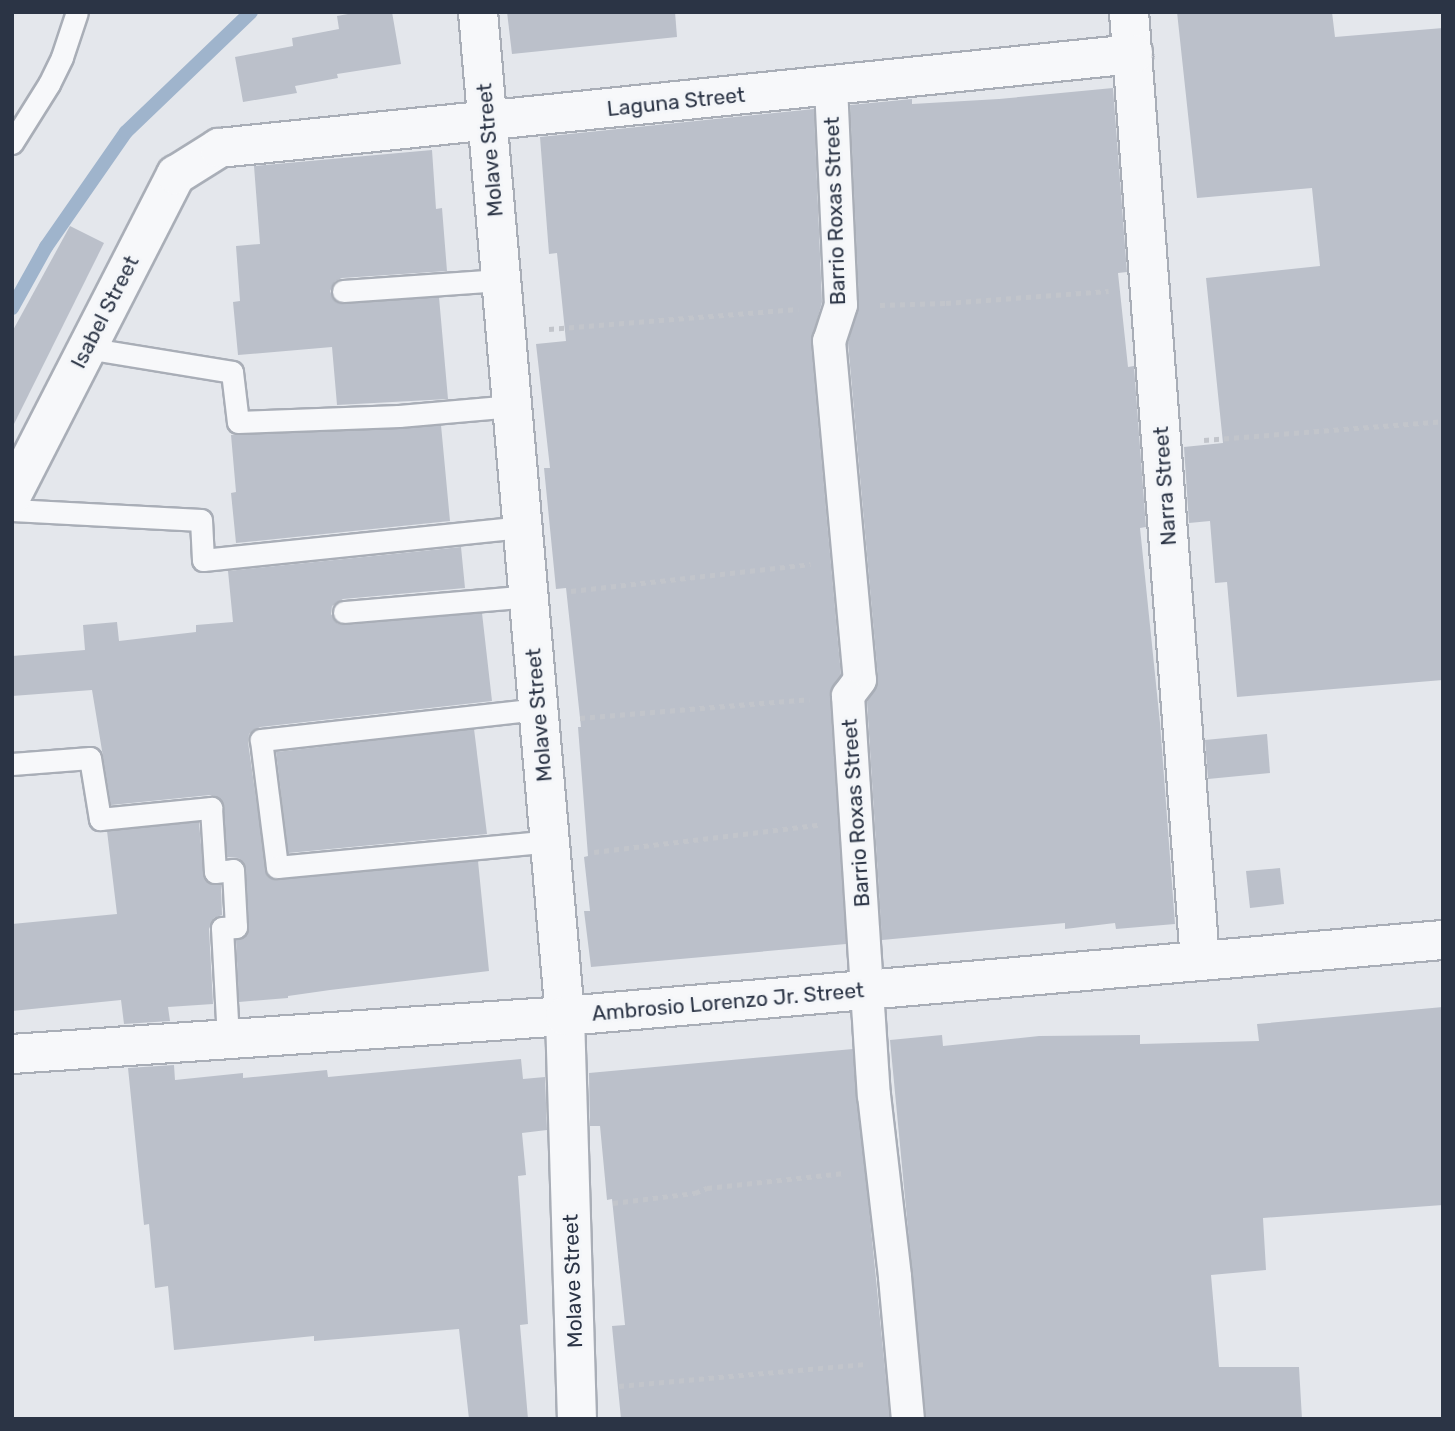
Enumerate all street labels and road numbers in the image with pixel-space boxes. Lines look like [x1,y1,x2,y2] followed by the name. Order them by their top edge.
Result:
[472,82,508,218] street label: Molave Street
[606,82,746,122] street label: Laguna Street
[819,116,851,306] street label: Barrio Roxas Street
[66,251,144,373] street label: Isabel Street
[1148,426,1182,546] street label: Narra Street
[521,647,557,783] street label: Molave Street
[837,718,875,908] street label: Barrio Roxas Street
[591,978,865,1026] street label: Ambrosio Lorenzo Jr. Street
[558,1214,588,1348] street label: Molave Street

